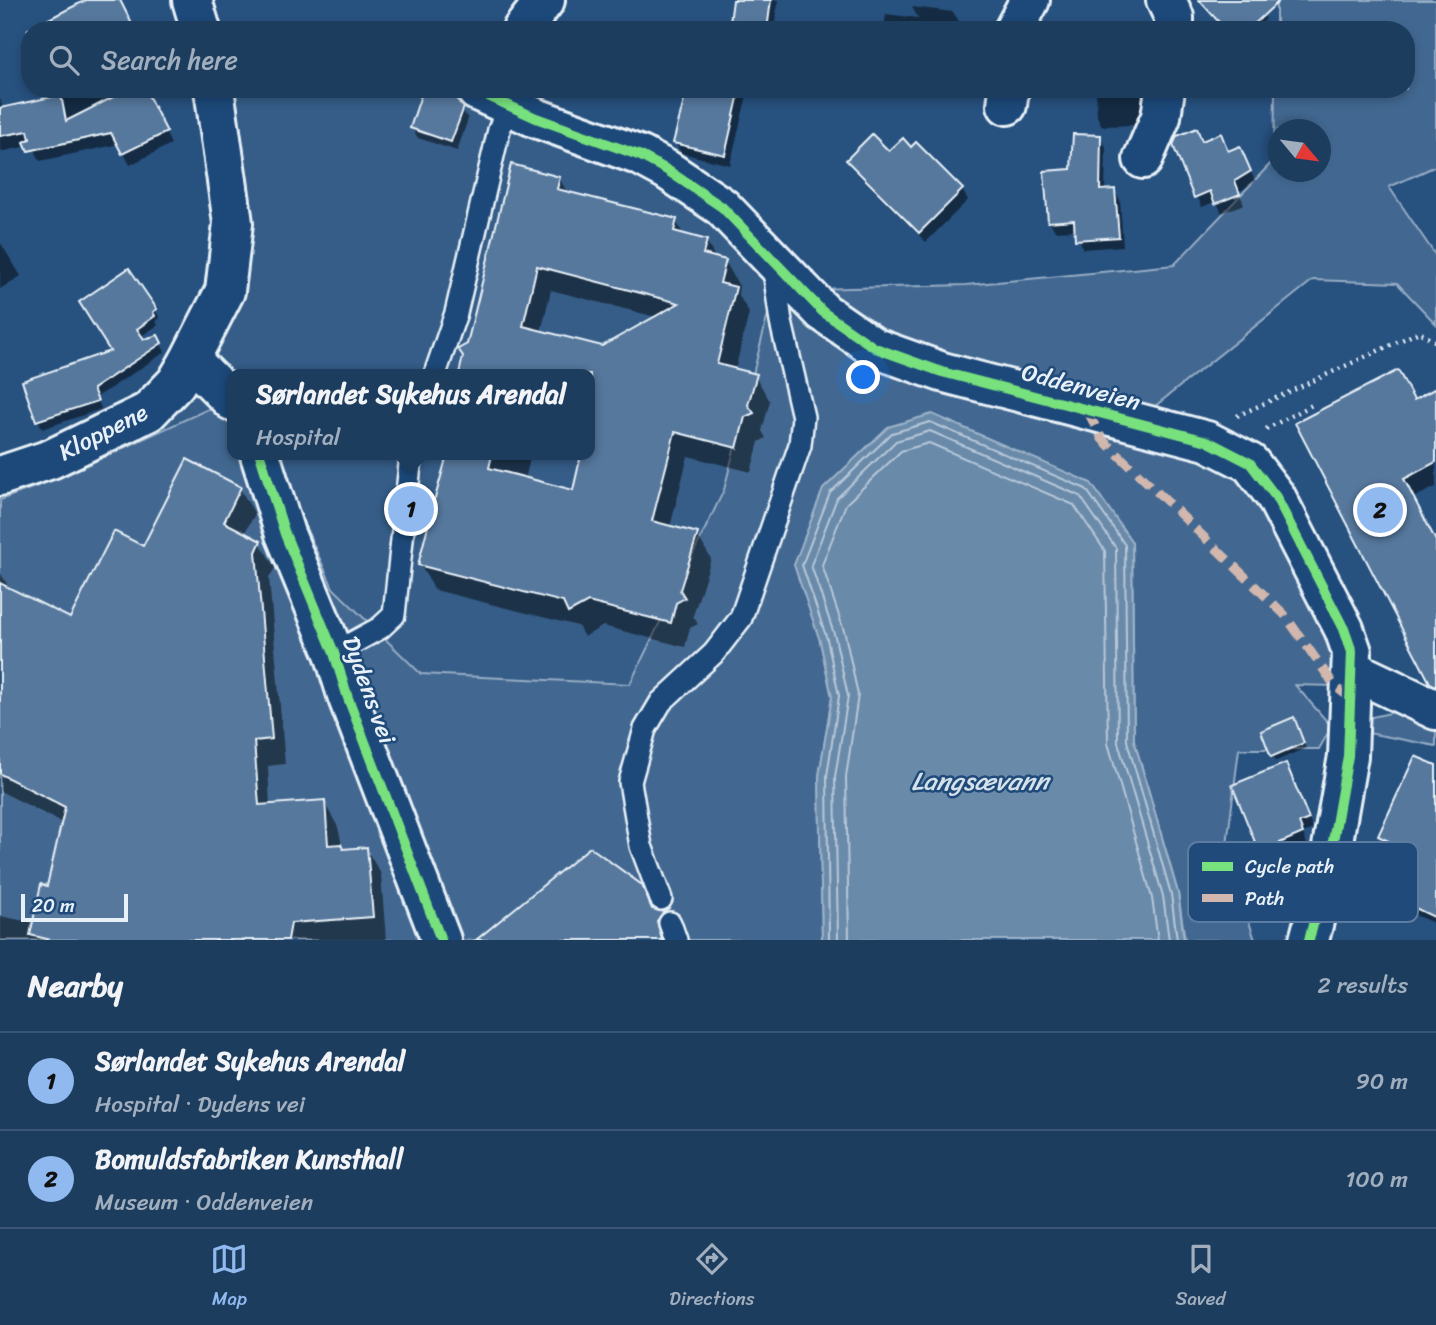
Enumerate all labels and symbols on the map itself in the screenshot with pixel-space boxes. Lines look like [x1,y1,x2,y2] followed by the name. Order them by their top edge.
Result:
[1268,119,1331,182] north arrow
[1017,351,1145,423] street label: Oddenveien
[846,360,880,394] your location
[51,391,156,472] street label: Kloppene
[388,483,434,535] pin: 1
[1357,484,1403,536] pin: 2
[330,630,408,750] street label: Dydens vei
[911,758,1052,804] water label: Langsævann
[1188,842,1418,922] legend
[1245,850,1334,883] text: Cycle path
[1245,882,1284,915] text: Path
[21,891,128,923] scale bar

